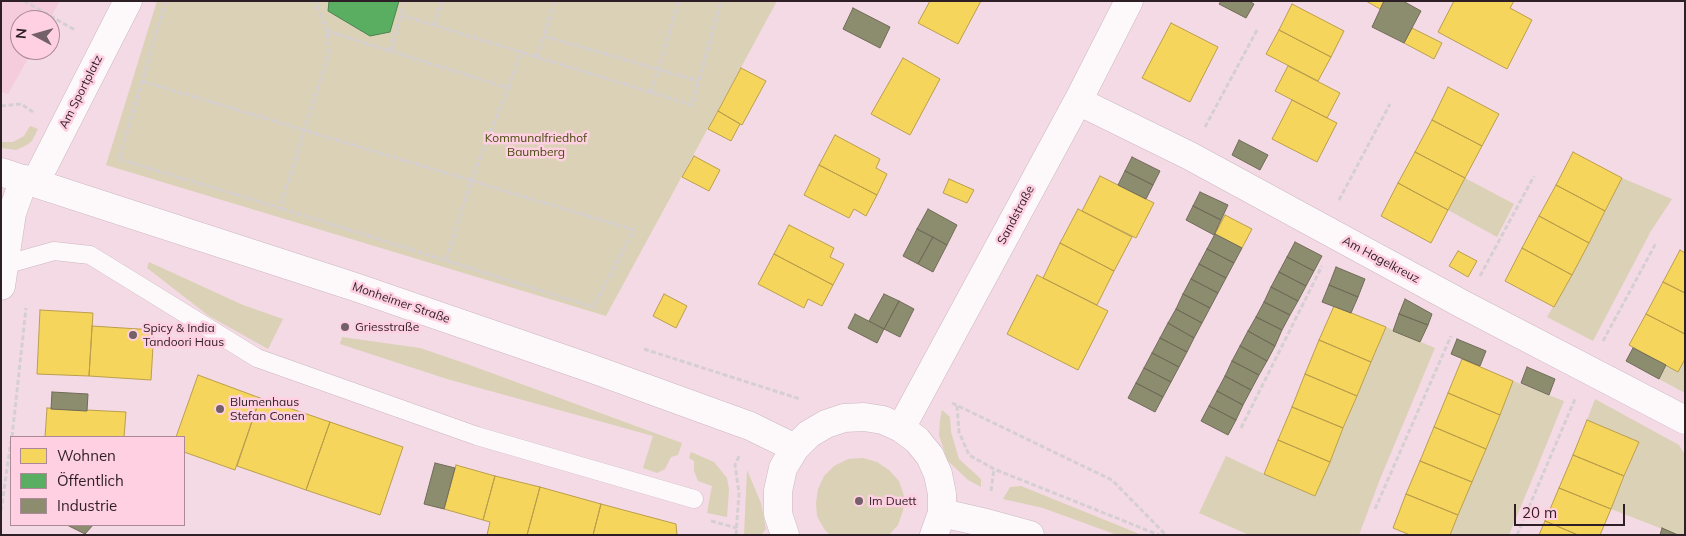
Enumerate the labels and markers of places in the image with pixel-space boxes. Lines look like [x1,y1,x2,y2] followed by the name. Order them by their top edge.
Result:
[355,320,419,334] place label: Griesstraße
[143,321,224,349] place label: Spicy & India Tandoori Haus
[339,321,351,333] marker: Griesstraße
[127,329,139,341] marker: Spicy & India Tandoori Haus
[230,395,305,423] place label: Blumenhaus Stefan Conen
[214,403,226,415] marker: Blumenhaus Stefan Conen
[869,494,916,508] place label: Im Duett
[853,495,865,507] marker: Im Duett

